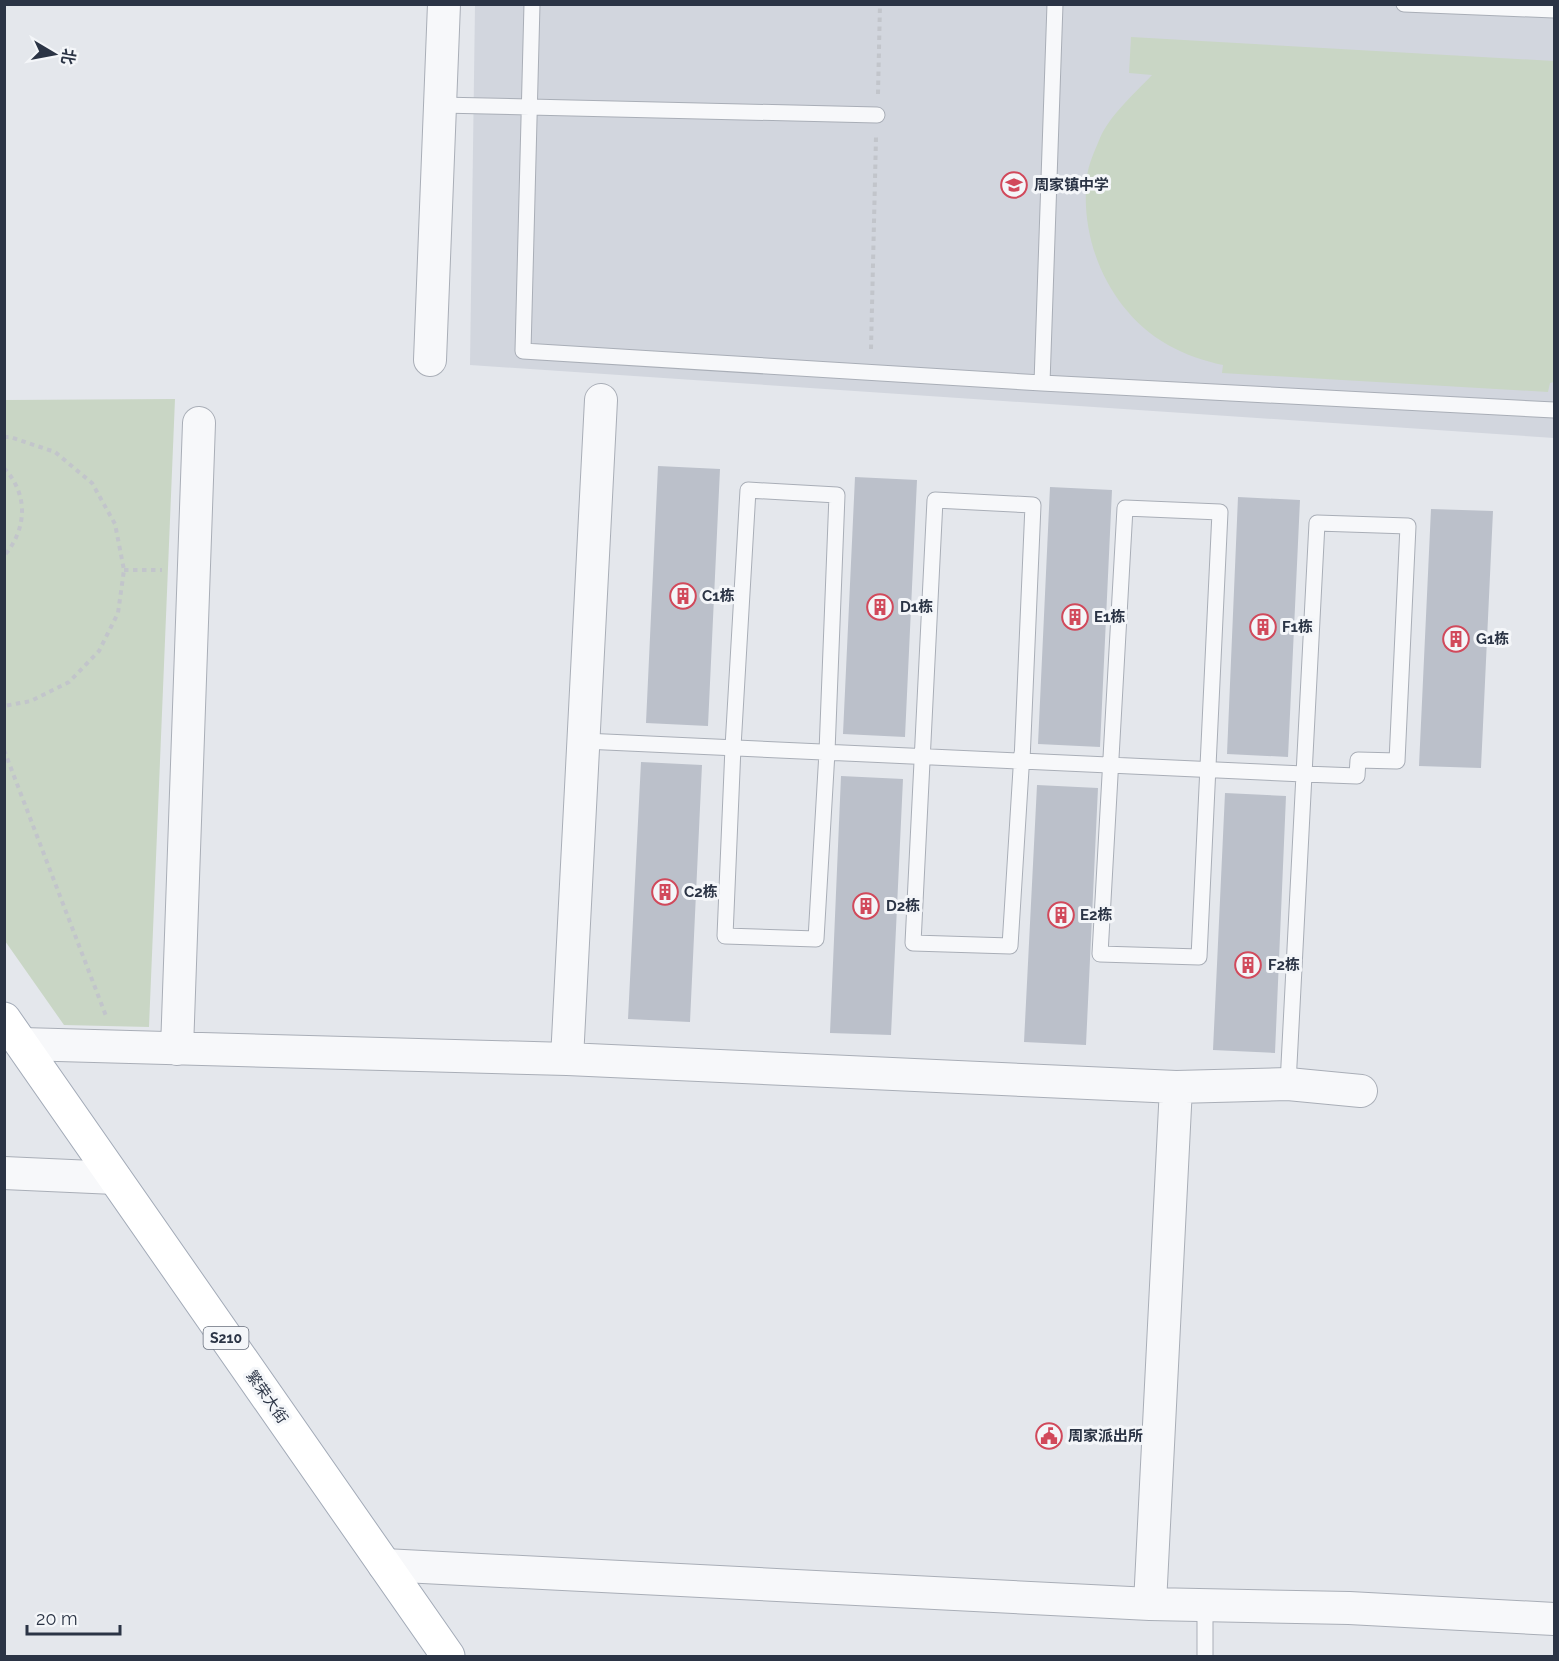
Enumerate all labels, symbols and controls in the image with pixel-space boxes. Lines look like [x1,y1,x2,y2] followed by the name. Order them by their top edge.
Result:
[24,24,84,84] north arrow
[58,47,79,66] text: 北
[999,170,1029,200] school or university icon: 周家镇中学
[1034,176,1109,194] place label: 周家镇中学
[668,581,698,611] building icon: C1栋
[702,587,735,605] place label: C1栋
[865,592,895,622] building icon: D1栋
[900,598,933,616] place label: D1栋
[1060,602,1090,632] building icon: E1栋
[1094,608,1125,626] place label: E1栋
[1248,612,1278,642] building icon: F1栋
[1282,618,1313,636] place label: F1栋
[1441,624,1471,654] building icon: G1栋
[1476,630,1509,648] place label: G1栋
[650,877,680,907] building icon: C2栋
[684,883,718,901] place label: C2栋
[851,891,881,921] building icon: D2栋
[886,897,920,915] place label: D2栋
[1046,900,1076,930] building icon: E2栋
[1080,906,1112,924] place label: E2栋
[1233,950,1263,980] building icon: F2栋
[1268,956,1300,974] place label: F2栋
[204,1327,248,1349] road number: S210
[242,1367,292,1427] street label: 繁荣大街
[1034,1421,1064,1451] public building icon: 周家派出所
[1068,1427,1143,1445] place label: 周家派出所
[27,1598,120,1636] scale bar
[36,1608,78,1629] text: 20 m

